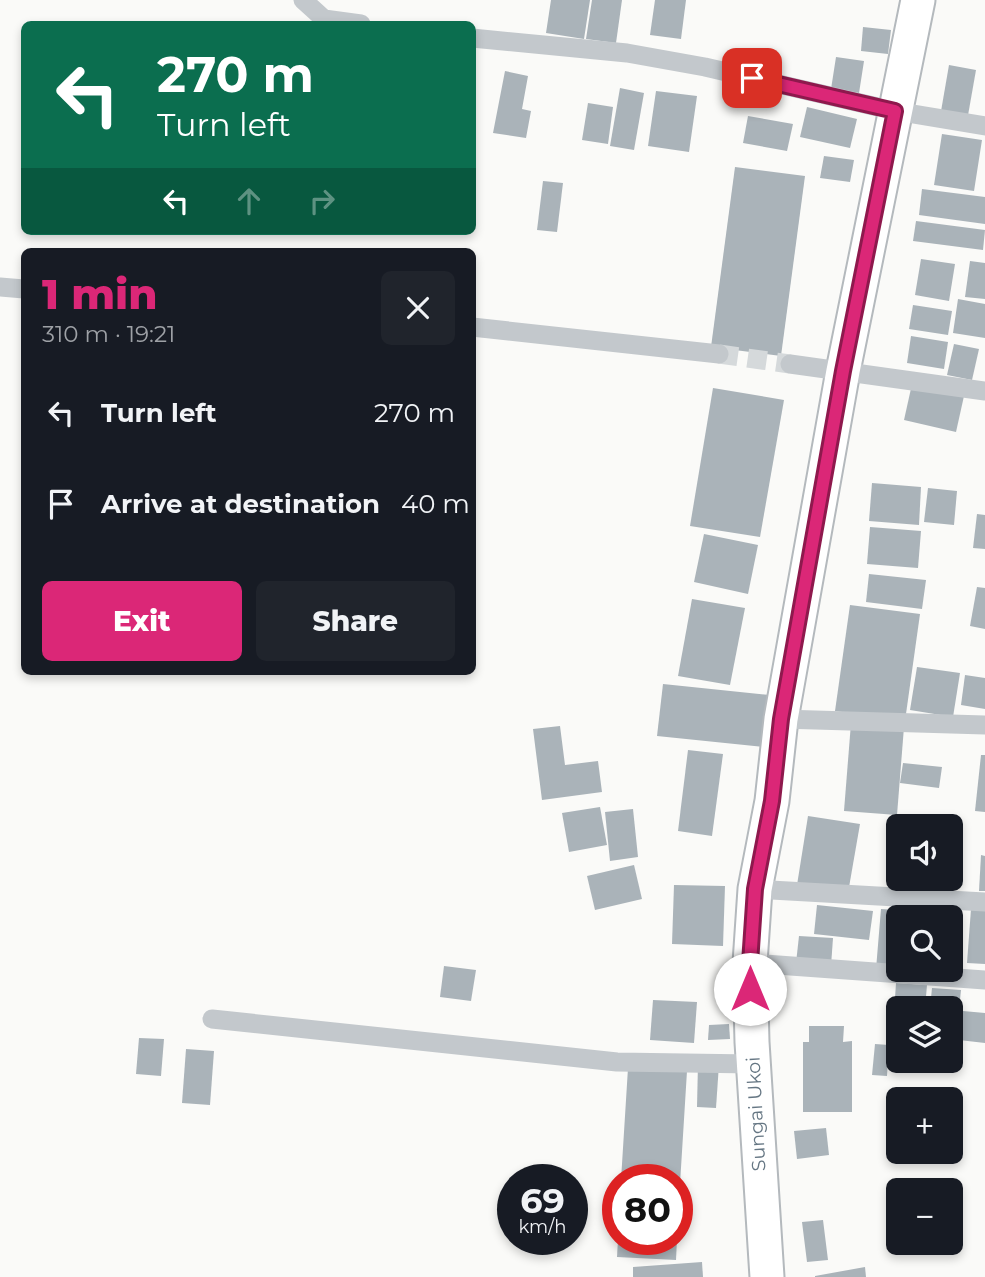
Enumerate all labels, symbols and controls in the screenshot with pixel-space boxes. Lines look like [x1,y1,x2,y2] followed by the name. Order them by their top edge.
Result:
[157,45,314,104] text: 270 m
[722,48,782,108] pin
[42,49,133,140] icon: left
[733,59,771,97] icon: arrive
[157,105,291,144] text: Turn left
[157,182,195,220] icon: left
[230,182,268,220] icon: ahead
[303,182,341,220] icon: right
[42,268,158,320] text: 1 min
[381,271,455,345] button: close
[42,320,175,348] text: 310 m · 19:21
[42,394,80,432] icon: left
[101,397,217,429] text: Turn left
[374,397,455,429] text: 270 m
[42,485,80,523] icon: arrive
[101,488,380,520] text: Arrive at destination
[401,488,470,520] text: 40 m
[42,581,242,661] button: Exit
[256,581,455,661] button: Share
[886,814,963,1255] map controls
[886,814,963,891] button: sound
[886,905,963,982] button: search
[713,952,787,1026] position arrow
[886,996,963,1073] button: layers
[742,1056,770,1172] street label: Sungai Ukoi
[886,1087,963,1164] button: +
[602,1164,693,1255] speed limit sign: 80
[886,1178,963,1255] button: −
[520,1179,565,1222] text: 69
[518,1216,567,1238] text: km/h

